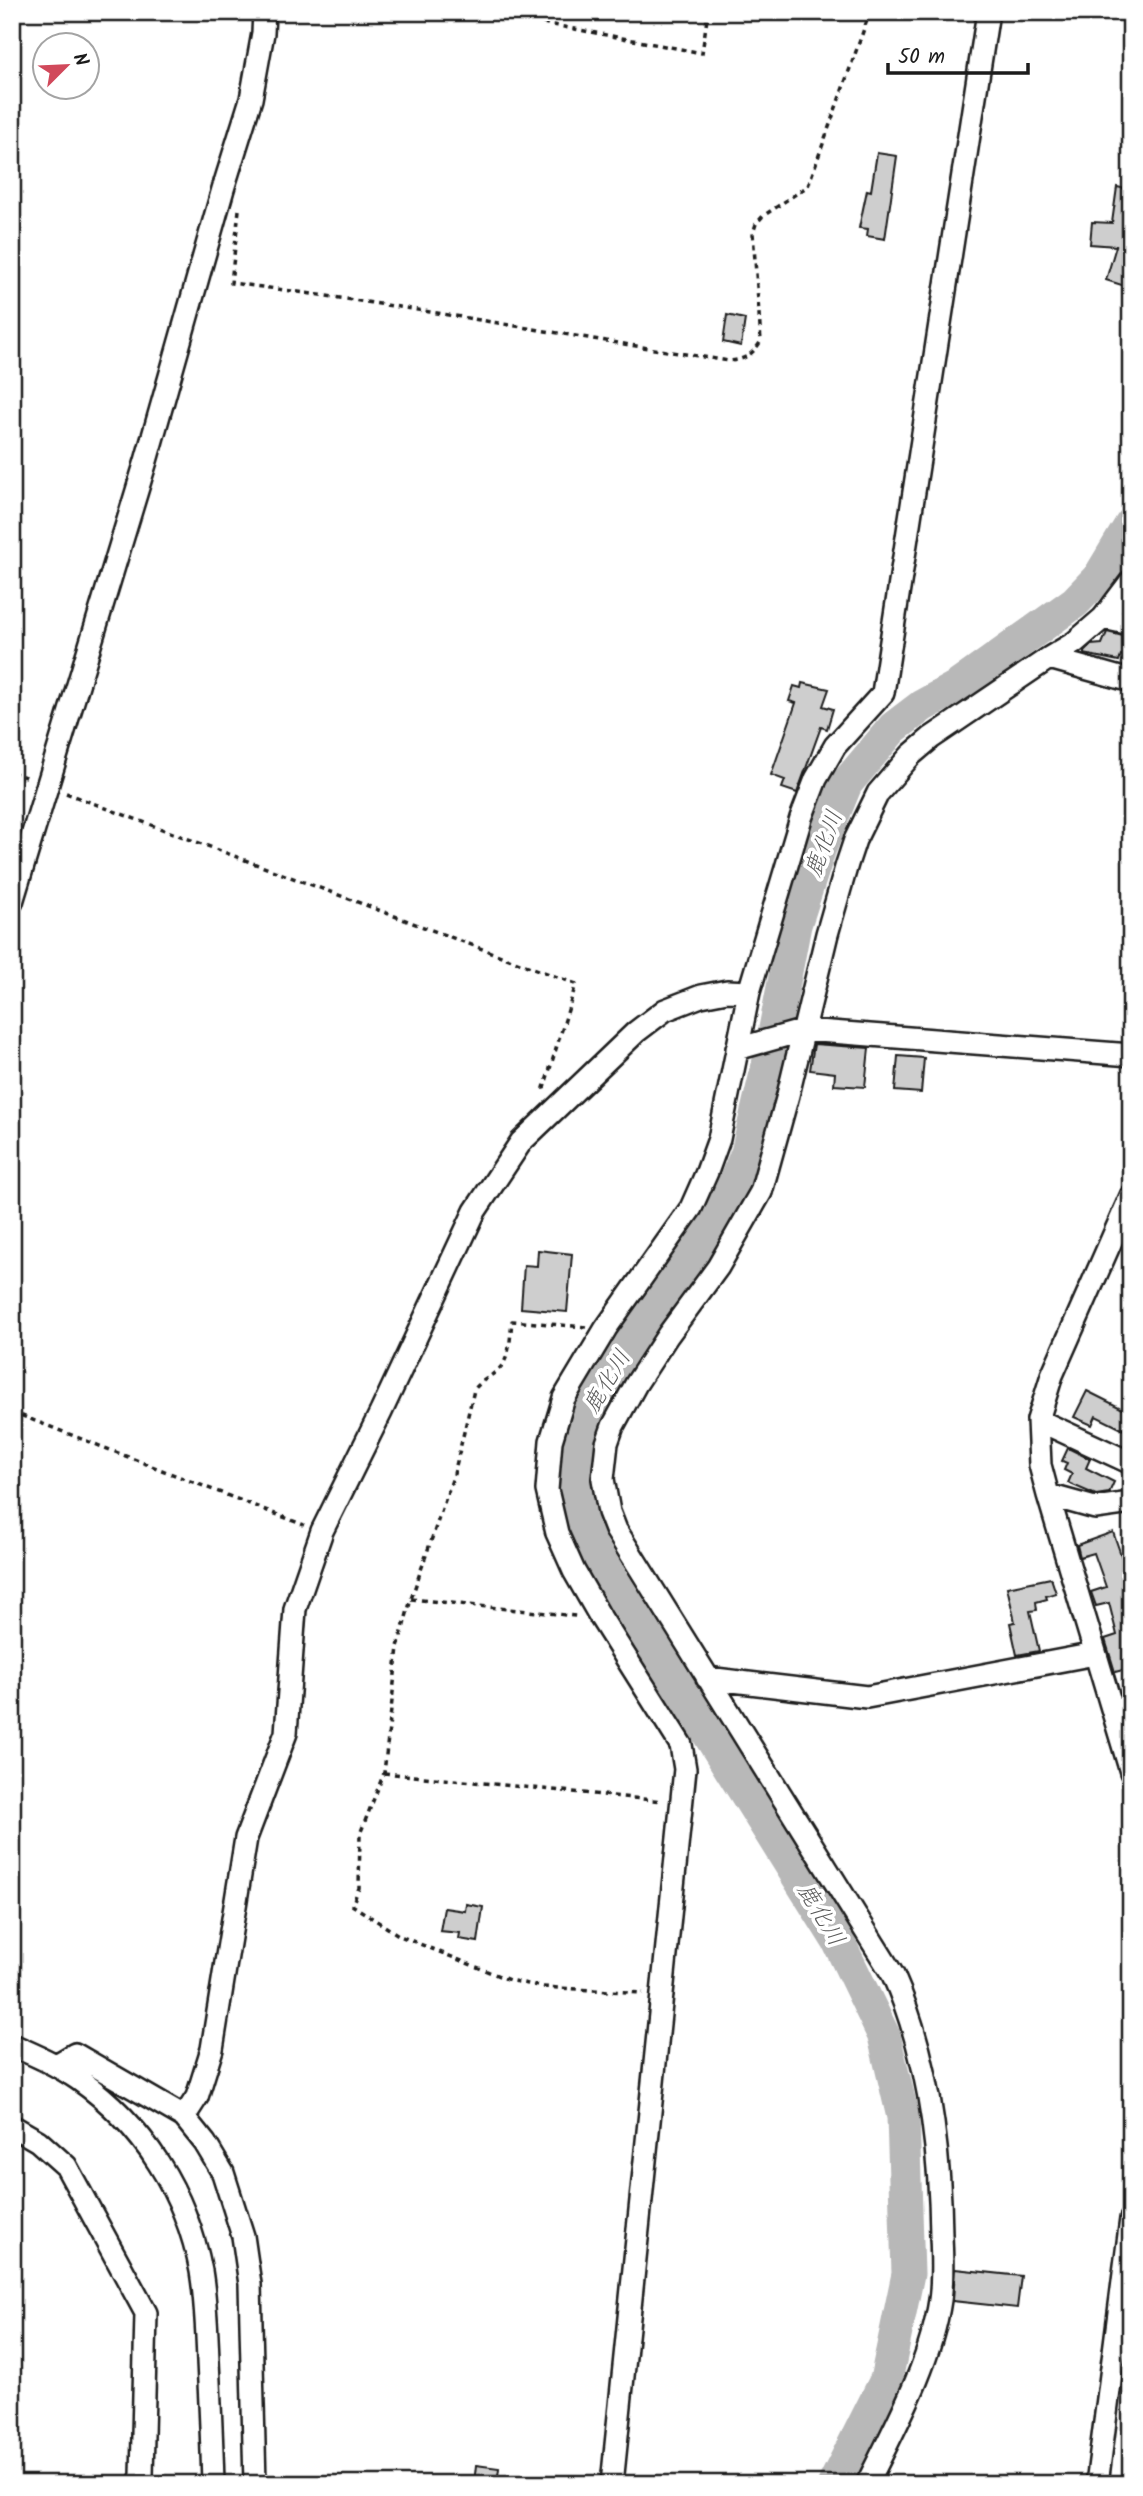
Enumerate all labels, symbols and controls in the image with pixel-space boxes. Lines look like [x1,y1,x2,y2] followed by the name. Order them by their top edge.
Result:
[32,32,102,102] north arrow
[888,32,1028,76] scale bar
[898,41,945,74] text: 50 m
[64,48,96,71] text: N
[796,805,854,883] water label: 鹿化川
[575,1343,641,1421] water label: 鹿化川
[787,1876,853,1954] water label: 鹿化川

